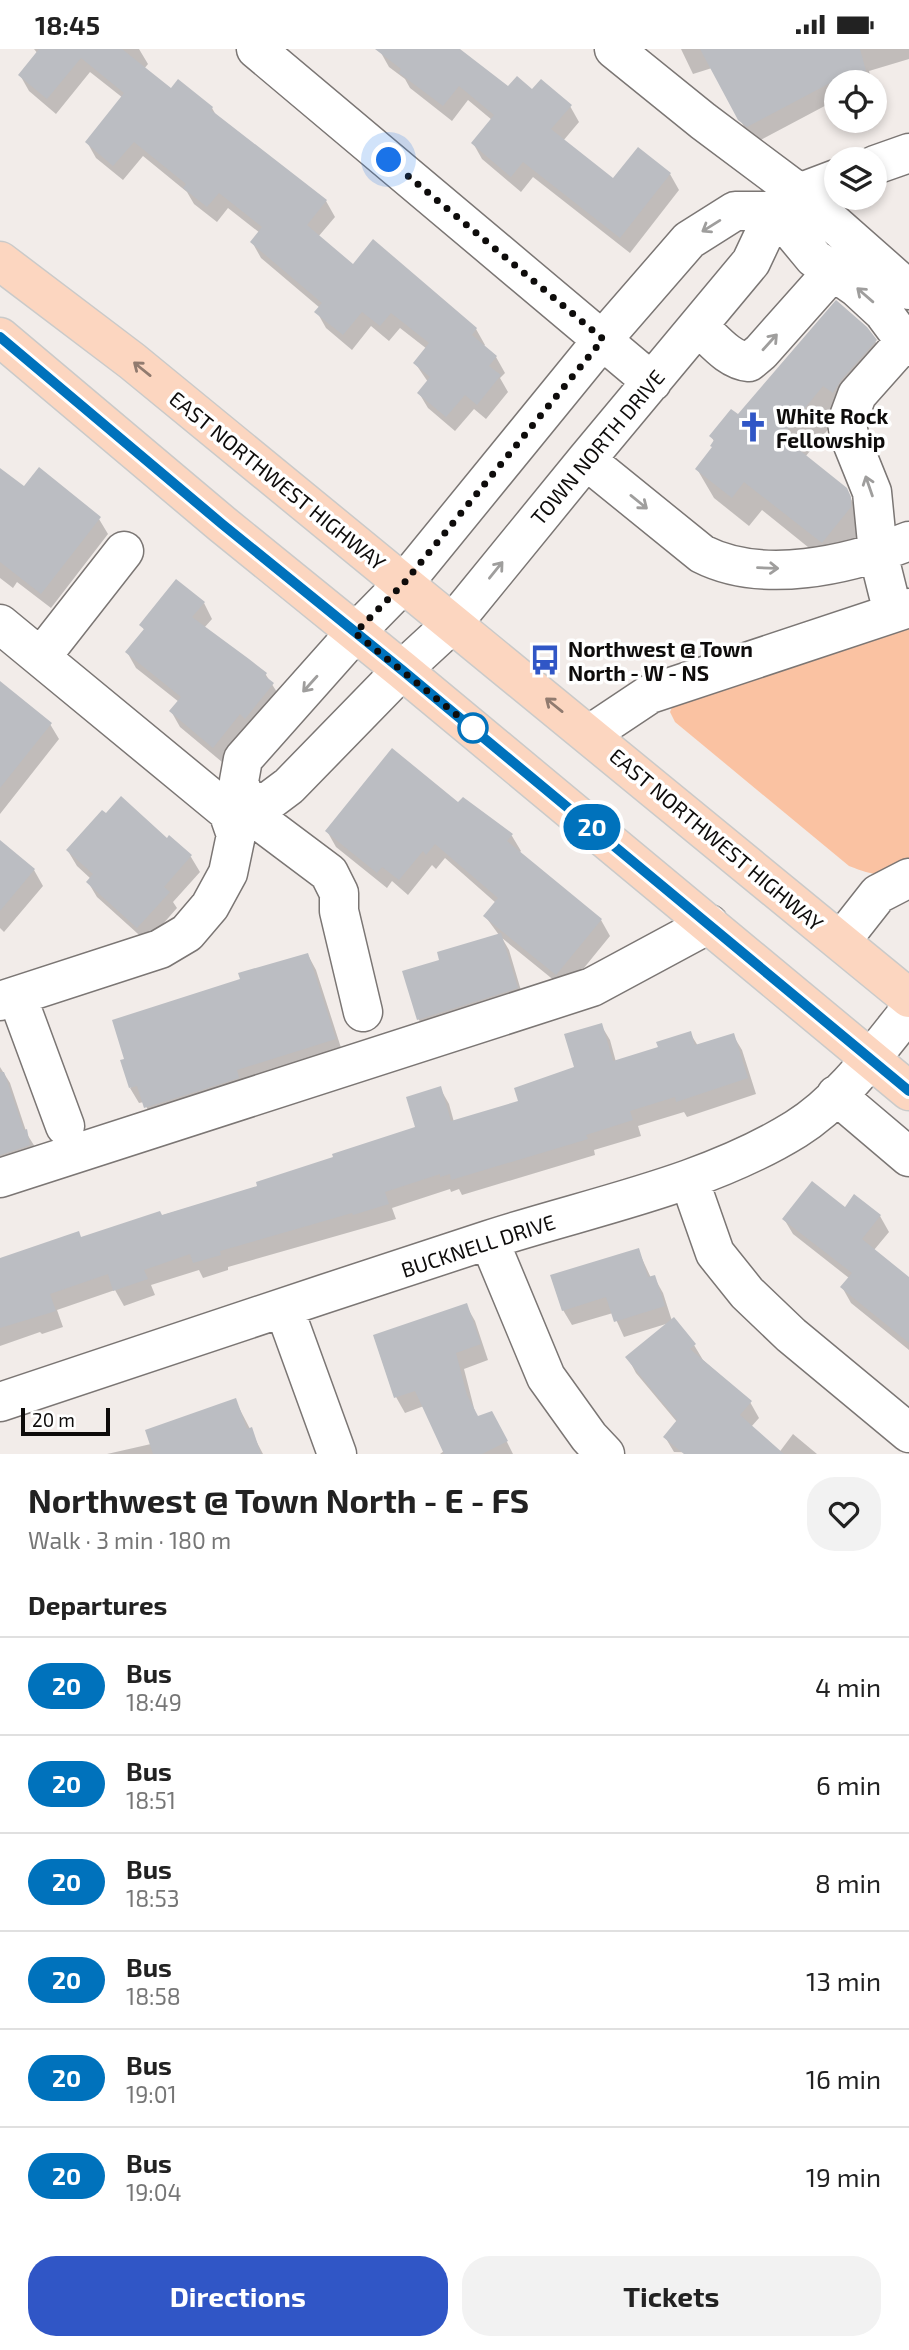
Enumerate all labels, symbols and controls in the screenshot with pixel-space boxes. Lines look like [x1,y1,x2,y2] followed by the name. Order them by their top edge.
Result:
[35,9,100,40] text: 18:45
[824,70,887,210] map controls
[824,70,887,133] button: locate
[371,142,406,177] your location
[824,147,887,210] button: layers
[701,220,721,234] one-way arrow
[856,287,874,303] one-way arrow
[762,333,778,351] one-way arrow
[134,361,152,377] one-way arrow
[525,364,669,530] street label: TOWN NORTH DRIVE
[165,385,391,575] street label: EAST NORTHWEST HIGHWAY
[776,403,888,452] place label: White Rock Fellowship
[736,410,770,444] church icon: White Rock Fellowship
[862,476,874,498] one-way arrow
[629,495,647,510] one-way arrow
[488,562,504,580] one-way arrow
[756,562,779,575] one-way arrow
[568,636,753,685] place label: Northwest @ Town North - W - NS
[528,643,562,677] bus stop icon: Northwest @ Town North - W - NS
[302,675,318,693] one-way arrow
[545,697,563,713] one-way arrow
[458,713,488,743] unlabelled marker
[605,742,829,936] street label: EAST NORTHWEST HIGHWAY
[560,804,624,850] line badge: 20
[577,812,607,841] text: 20
[398,1208,558,1282] street label: BUCKNELL DRIVE
[21,1405,110,1437] scale bar
[32,1408,75,1431] text: 20 m
[807,1477,881,1551] button: heart
[28,1480,529,1520] text: Northwest @ Town North - E - FS
[28,1526,231,1554] text: Walk · 3 min · 180 m
[28,1589,167,1620] text: Departures
[126,1657,172,1688] text: Bus
[52,1671,81,1700] text: 20
[815,1671,881,1702] text: 4 min
[126,1688,182,1716] text: 18:49
[126,1755,172,1786] text: Bus
[52,1769,81,1798] text: 20
[816,1769,881,1800] text: 6 min
[126,1786,176,1814] text: 18:51
[126,1853,172,1884] text: Bus
[52,1867,81,1896] text: 20
[815,1867,881,1898] text: 8 min
[126,1884,180,1912] text: 18:53
[126,1951,172,1982] text: Bus
[52,1965,81,1994] text: 20
[806,1965,881,1996] text: 13 min
[126,1982,181,2010] text: 18:58
[126,2049,172,2080] text: Bus
[52,2063,81,2092] text: 20
[806,2063,881,2094] text: 16 min
[126,2080,177,2108] text: 19:01
[126,2147,172,2178] text: Bus
[52,2161,81,2190] text: 20
[806,2161,881,2192] text: 19 min
[126,2178,182,2206] text: 19:04
[28,2256,448,2336] button: Directions
[462,2256,881,2336] button: Tickets

